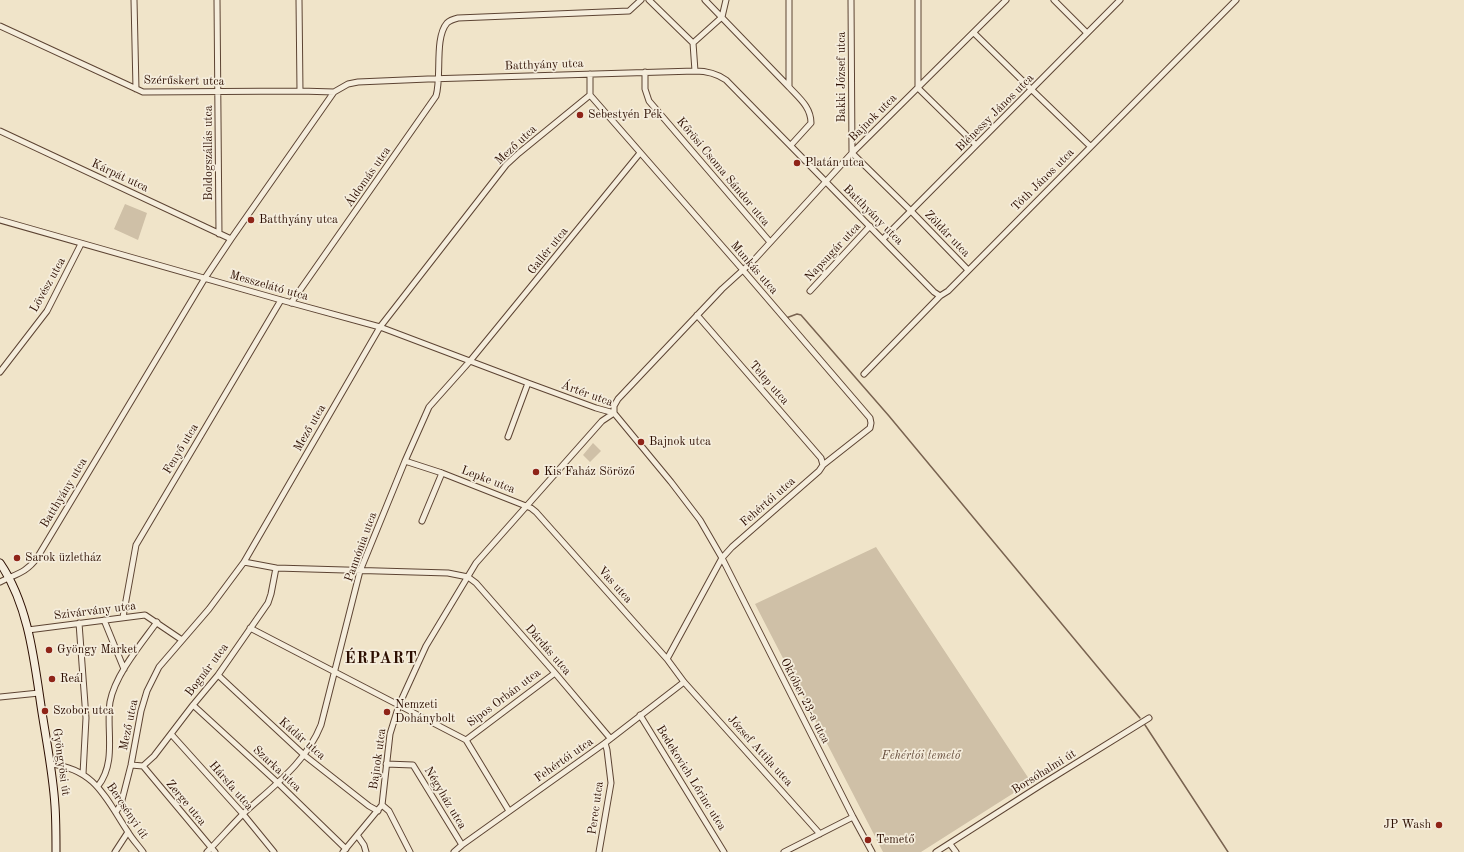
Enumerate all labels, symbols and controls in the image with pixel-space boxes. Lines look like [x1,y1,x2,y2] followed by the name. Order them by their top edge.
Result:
[835,32,849,122] street label: Bakki József utca
[504,56,584,74] street label: Batthyány utca
[953,71,1037,155] street label: Blénessy János utca
[143,73,225,89] street label: Szérűskert utca
[846,91,900,145] street label: Bajnok utca
[202,105,216,201] street label: Boldogszállás utca
[588,108,662,122] place label: Sebestyén Pék
[575,110,585,120] marker: Sebestyén Pék
[673,115,773,229] street label: Kőrösi Csoma Sándor utca
[492,122,540,168] street label: Mező utca
[342,144,394,210] street label: Áldomás utca
[1009,146,1077,214] street label: Tóth János utca
[805,156,864,170] place label: Platán utca
[89,157,151,195] street label: Kárpát utca
[792,158,802,168] marker: Platán utca
[840,182,906,248] street label: Batthyány utca
[921,208,973,260] street label: Zöldár utca
[259,213,338,227] place label: Batthyány utca
[246,215,256,225] marker: Batthyány utca
[802,219,864,285] street label: Napsugár utca
[525,224,571,278] street label: Gallér utca
[727,239,781,297] street label: Munkás utca
[27,255,69,315] street label: Lövész utca
[228,268,310,304] street label: Messzelátó utca
[746,358,792,408] street label: Telep utca
[559,378,615,410] street label: Ártér utca
[291,402,329,454] street label: Mező utca
[160,421,202,477] street label: Fenyő utca
[649,435,711,449] place label: Bajnok utca
[636,437,646,447] marker: Bajnok utca
[37,455,91,531] street label: Batthyány utca
[459,463,517,497] street label: Lepke utca
[544,465,635,479] place label: Kis Faház Söröző
[531,467,541,477] marker: Kis Faház Söröző
[738,474,798,530] street label: Fehértói utca
[342,510,380,584] street label: Pannónia utca
[25,551,101,565] place label: Sarok üzletház
[12,553,22,563] marker: Sarok üzletház
[595,564,635,606] street label: Vas utca
[53,599,137,623] street label: Szivárvány utca
[522,622,574,678] street label: Dárdás utca
[182,640,232,700] street label: Bognár utca
[57,643,137,657] place label: Gyöngy Market
[44,645,54,655] marker: Gyöngy Market
[344,649,418,669] district label: ÉRPART
[777,656,833,746] street label: Október 23-a utca
[464,666,544,730] street label: Sipos Orbán utca
[60,672,83,686] place label: Reál
[47,674,57,684] marker: Reál
[117,698,141,752] street label: Mező utca
[395,698,455,726] place label: Nemzeti Dohánybolt
[53,704,114,718] place label: Szobor utca
[40,706,50,716] marker: Szobor utca
[382,707,392,717] marker: Nemzeti Dohánybolt
[724,712,796,790] street label: József Attila utca
[276,715,328,763] street label: Kádár utca
[653,723,729,833] street label: Bedekovich Lőrinc utca
[49,727,73,797] street label: Gyöngyösi út
[367,727,389,791] street label: Bajnok utca
[532,735,596,785] street label: Fehértói utca
[250,743,304,795] street label: Szarka utca
[1009,747,1079,797] street label: Borsóhalmi út
[882,749,960,763] park label: Fehértói temető
[206,758,256,814] street label: Hársfa utca
[421,764,469,832] street label: Négyház utca
[163,777,209,829] street label: Zerge utca
[103,780,151,842] street label: Bercsényi út
[585,780,607,836] street label: Perec utca
[1383,818,1431,832] place label: JP Wash
[1434,820,1444,830] marker: JP Wash
[876,833,914,847] place label: Temető
[863,835,873,845] marker: Temető

